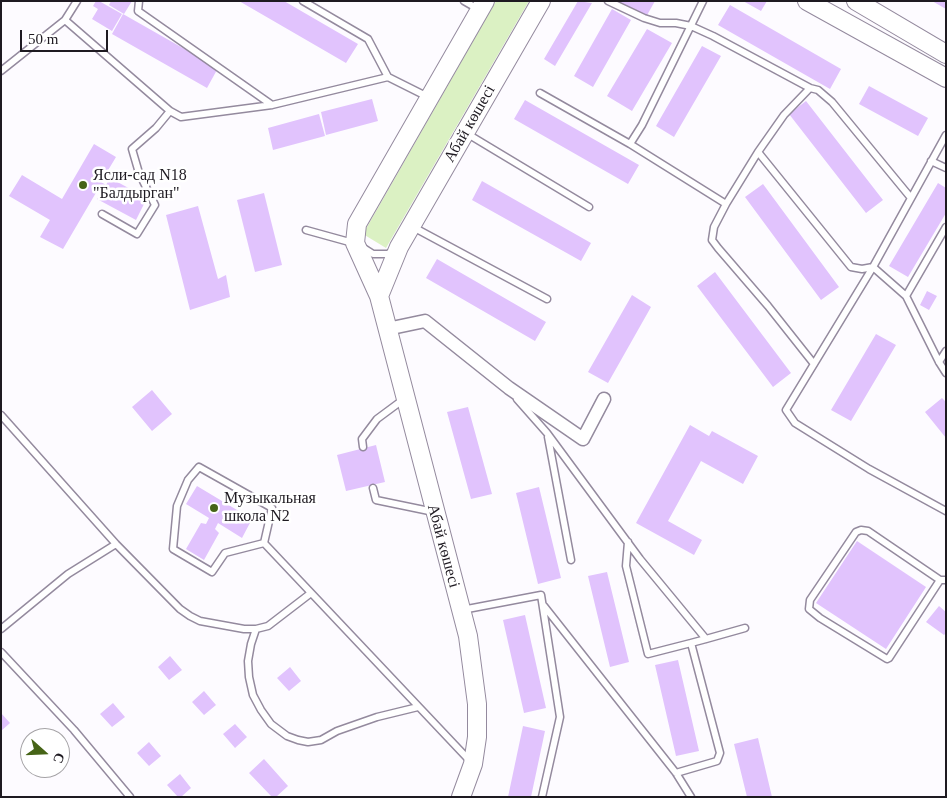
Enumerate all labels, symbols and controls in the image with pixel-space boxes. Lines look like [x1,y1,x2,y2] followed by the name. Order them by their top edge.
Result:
[22,20,110,52] scale bar
[28,31,58,47] text: 50 m
[440,82,500,166] street label: Абай көшесі
[93,166,187,204] place label: Ясли-сад N18 "Балдырган"
[77,179,89,191] marker: Ясли-сад N18 "Балдырган"
[224,489,316,527] place label: Музыкальная школа N2
[208,502,220,514] marker: Музыкальная школа N2
[423,502,463,590] street label: Абай көшесі
[20,728,70,778] north arrow
[50,751,67,765] text: С

